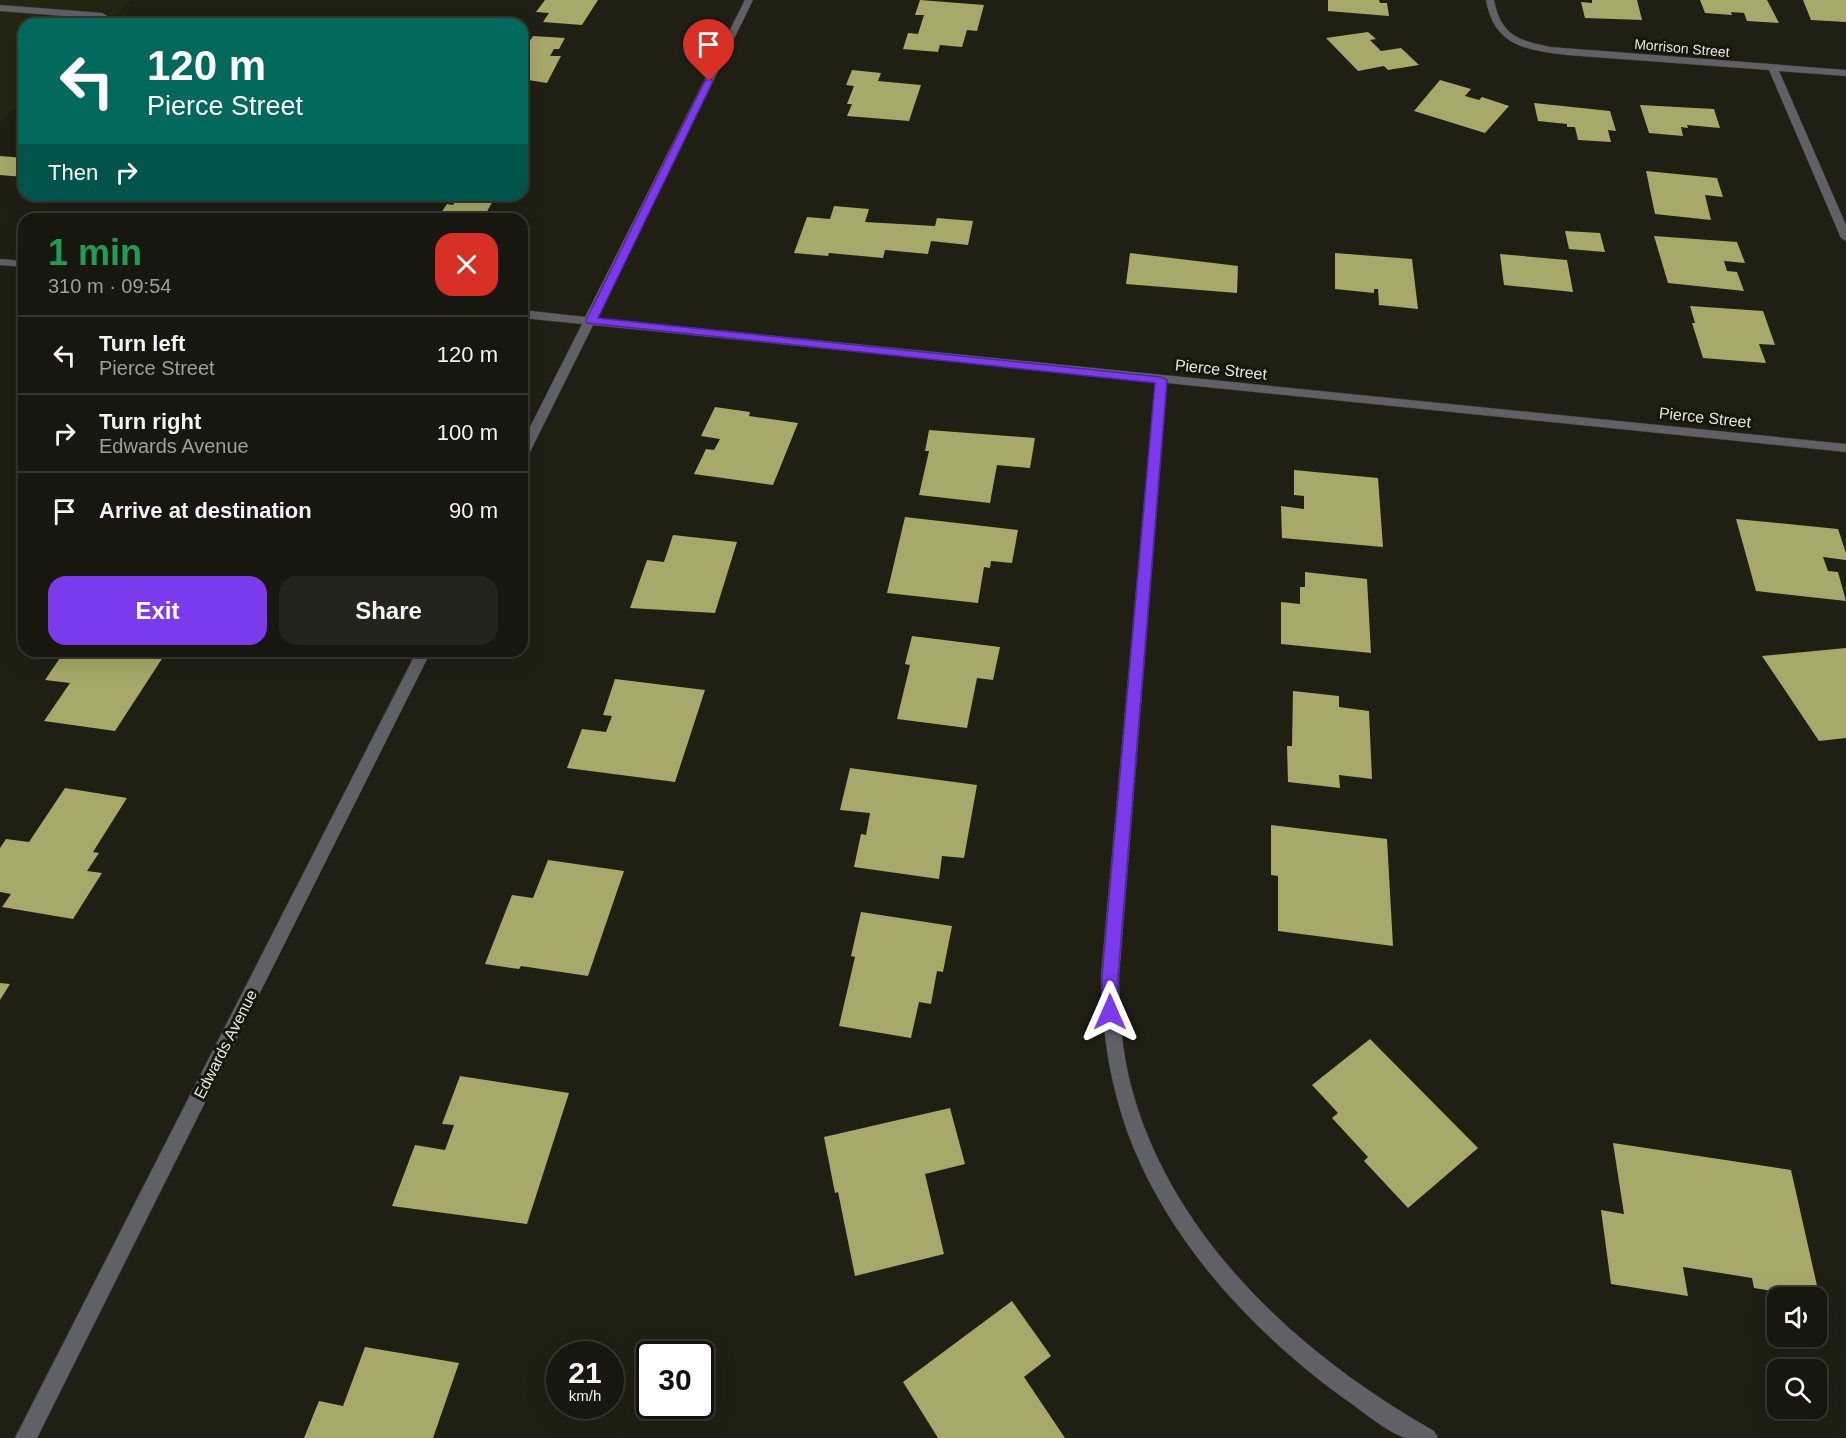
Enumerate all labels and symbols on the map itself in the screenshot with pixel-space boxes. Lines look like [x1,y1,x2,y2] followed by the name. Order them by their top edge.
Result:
[683,19,734,81] pin
[1634,36,1730,60] street label: Morrison Street
[1174,356,1268,383] street label: Pierce Street
[1658,404,1752,431] street label: Pierce Street
[1078,980,1142,1044] position arrow
[191,987,260,1101] street label: Edwards Avenue
[636,1341,714,1419] speed limit sign: 30

